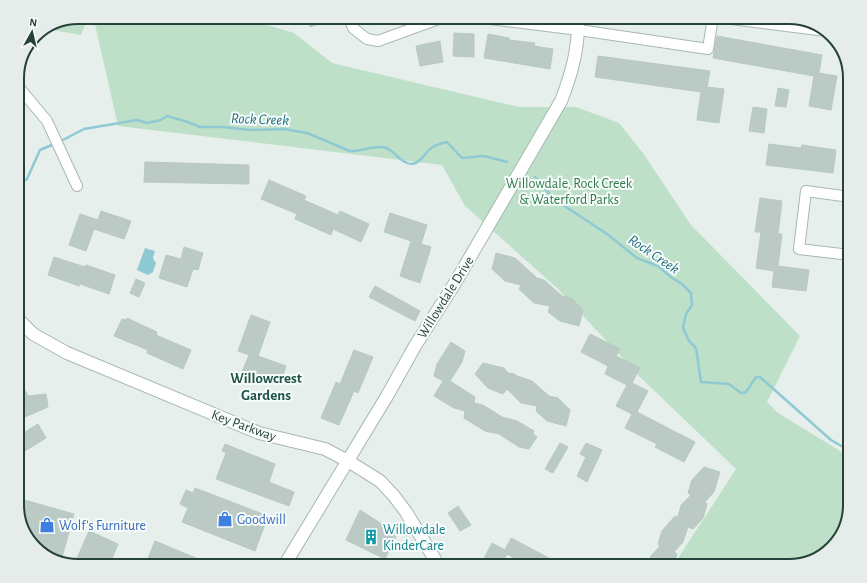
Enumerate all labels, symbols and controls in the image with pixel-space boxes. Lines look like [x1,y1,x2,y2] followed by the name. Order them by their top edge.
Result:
[12,12,52,52] north arrow
[29,17,38,29] text: N
[231,111,289,128] water label: Rock Creek
[506,177,633,207] park label: Willowdale, Rock Creek & Waterford Parks
[625,232,682,277] water label: Rock Creek
[415,254,477,341] street label: Willowdale Drive
[230,371,302,403] district label: Willowcrest Gardens
[209,408,278,444] street label: Key Parkway
[216,510,234,528] shop icon: Goodwill
[237,513,286,527] place label: Goodwill
[38,516,56,534] shop icon: Wolf's Furniture
[59,519,146,533] place label: Wolf's Furniture
[383,523,445,553] place label: Willowdale KinderCare
[362,528,380,546] building icon: Willowdale KinderCare

